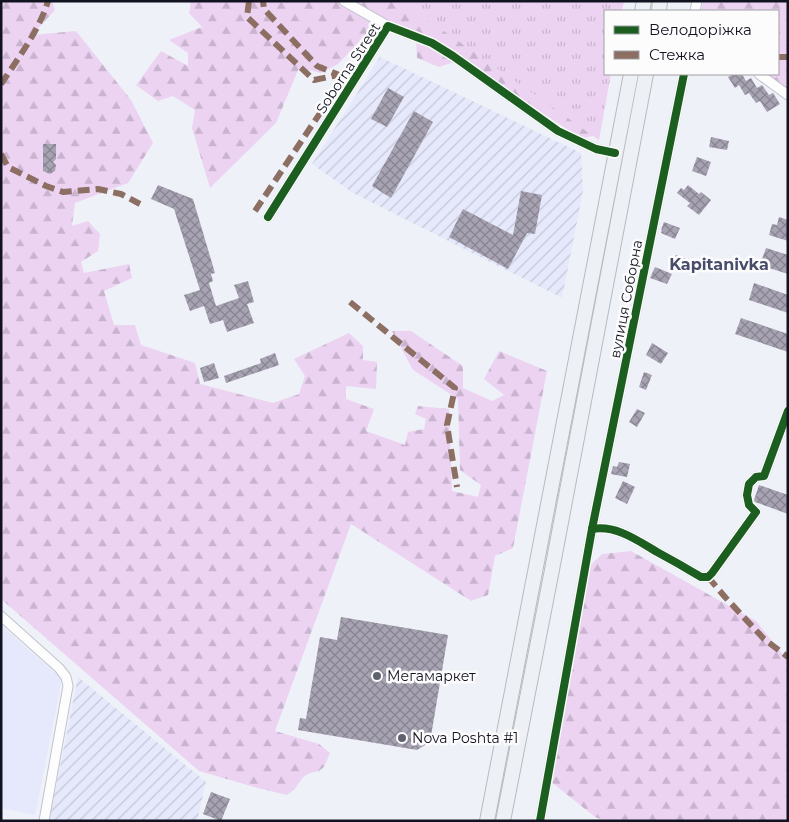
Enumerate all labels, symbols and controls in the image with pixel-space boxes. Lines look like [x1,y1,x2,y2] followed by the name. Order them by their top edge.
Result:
[604,10,779,75] legend
[312,19,384,117] street label: Soborna Street
[649,20,752,39] text: Велодоріжка
[649,45,705,64] text: Стежка
[606,238,646,360] street label: вулиця Соборна
[669,255,769,274] district label: Kapitanivka
[387,667,476,685] place label: Мегамаркет
[371,670,383,682] marker: Мегамаркет
[412,729,518,747] place label: Nova Poshta #1
[396,732,408,744] marker: Nova Poshta #1

